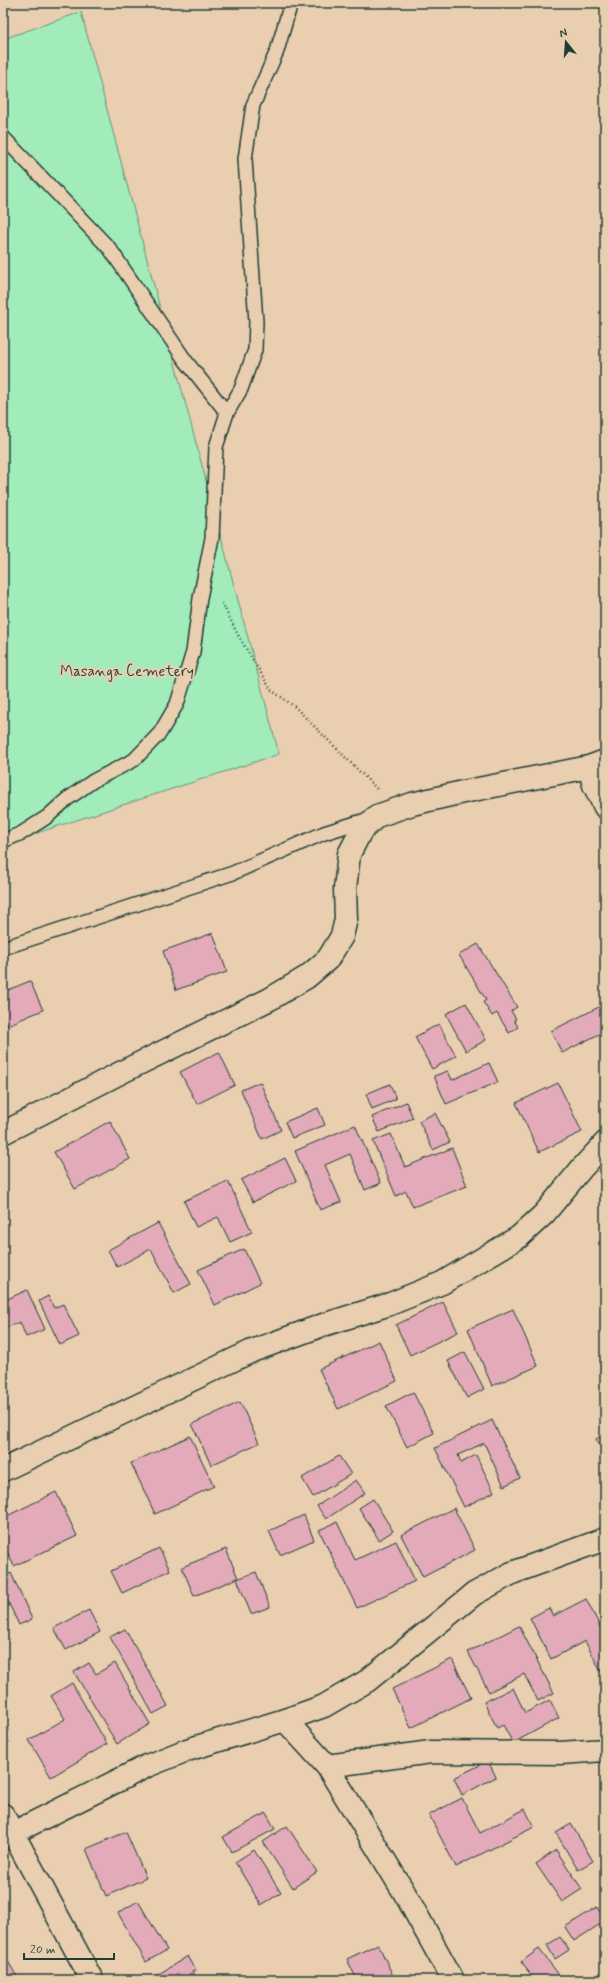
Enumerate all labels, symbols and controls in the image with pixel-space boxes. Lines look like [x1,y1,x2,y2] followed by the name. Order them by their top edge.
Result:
[546,22,586,62] north arrow
[558,26,569,41] text: N
[60,662,194,682] park label: Masanga Cemetery
[24,1935,114,1961] scale bar
[30,1942,56,1958] text: 20 m

